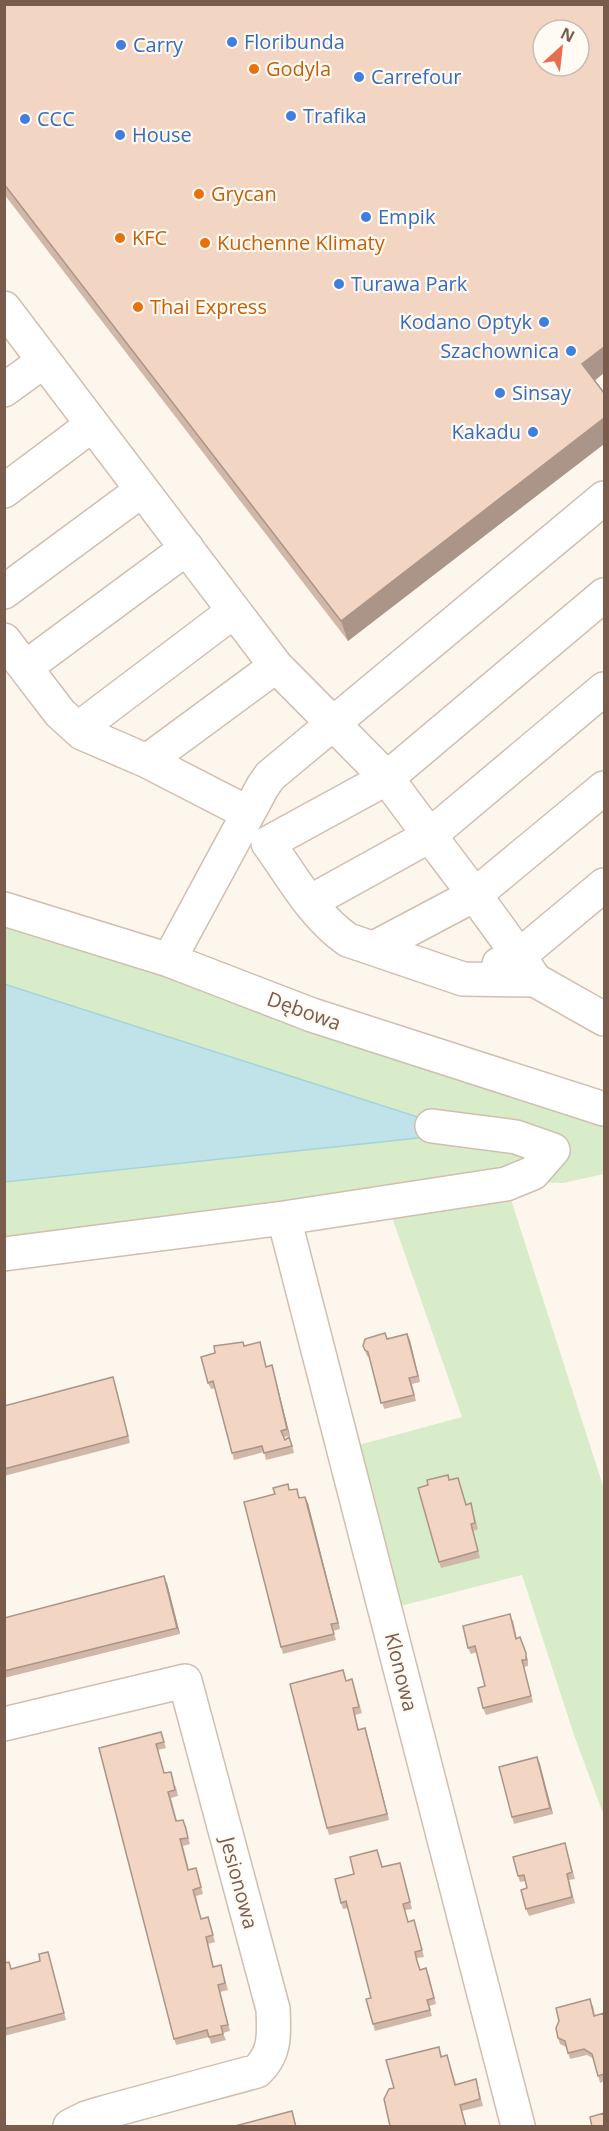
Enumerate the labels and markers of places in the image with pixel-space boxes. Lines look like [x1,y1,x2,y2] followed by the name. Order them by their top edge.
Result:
[244,28,345,55] place label: Floribunda
[133,31,184,58] place label: Carry
[225,35,239,49] marker: Floribunda
[114,38,128,52] marker: Carry
[266,55,331,82] place label: Godyla
[247,62,261,76] marker: Godyla
[371,63,462,90] place label: Carrefour
[352,70,366,84] marker: Carrefour
[303,102,367,129] place label: Trafika
[37,105,75,132] place label: CCC
[284,109,298,123] marker: Trafika
[18,112,32,126] marker: CCC
[132,121,192,148] place label: House
[113,128,127,142] marker: House
[211,180,277,207] place label: Grycan
[192,187,206,201] marker: Grycan
[378,203,436,230] place label: Empik
[359,210,373,224] marker: Empik
[132,224,167,251] place label: KFC
[217,229,386,256] place label: Kuchenne Klimaty
[113,231,127,245] marker: KFC
[198,236,212,250] marker: Kuchenne Klimaty
[351,270,468,297] place label: Turawa Park
[332,277,346,291] marker: Turawa Park
[150,293,267,320] place label: Thai Express
[131,300,145,314] marker: Thai Express
[399,308,532,335] place label: Kodano Optyk
[537,315,551,329] marker: Kodano Optyk
[440,337,559,364] place label: Szachownica
[564,344,578,358] marker: Szachownica
[512,379,572,406] place label: Sinsay
[493,386,507,400] marker: Sinsay
[452,418,521,445] place label: Kakadu
[526,425,540,439] marker: Kakadu

